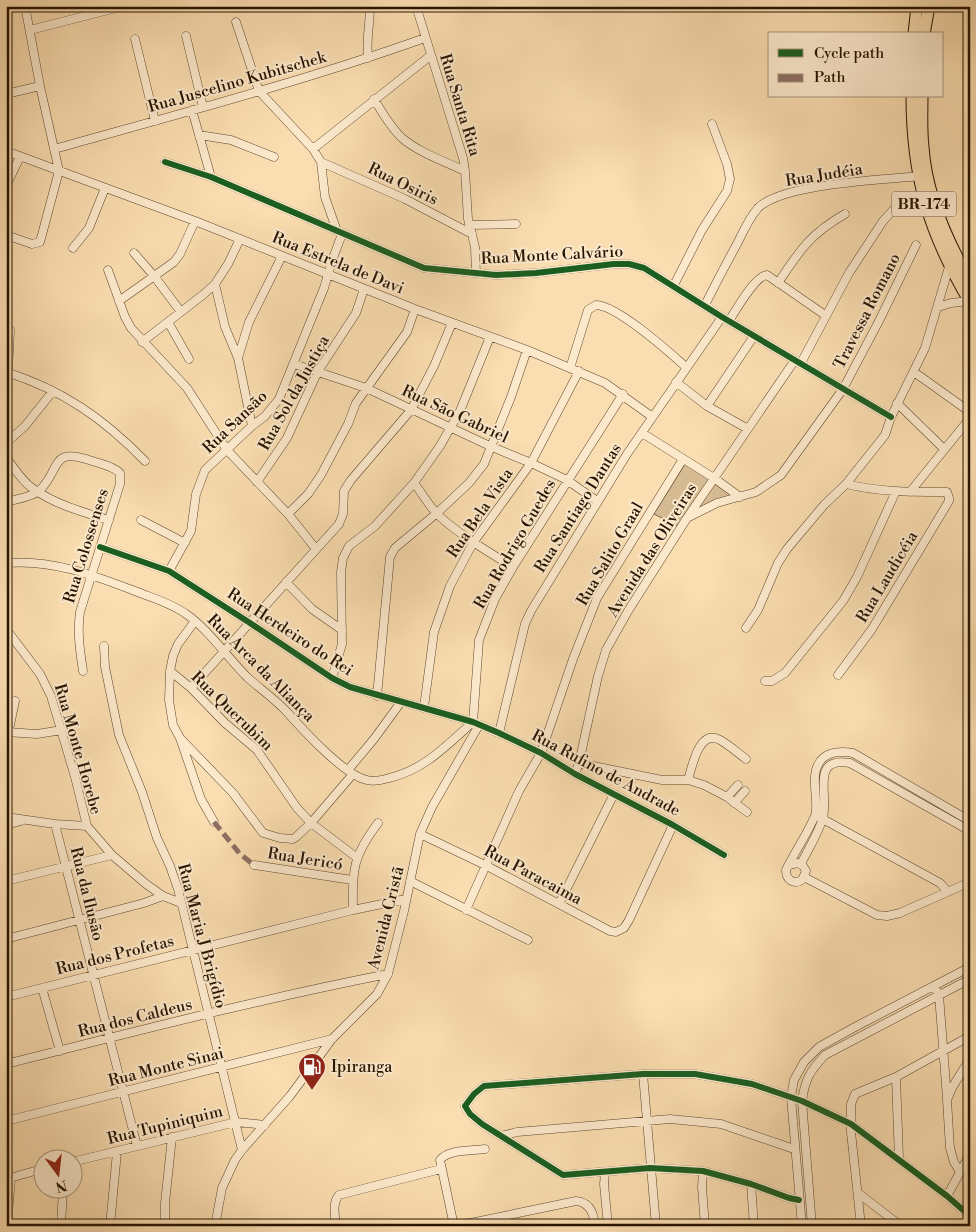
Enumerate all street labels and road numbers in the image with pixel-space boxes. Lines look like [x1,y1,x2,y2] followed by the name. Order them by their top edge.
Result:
[146,47,330,117] street label: Rua Juscelino Kubitschek
[435,51,485,159] street label: Rua Santa Rita
[365,158,441,210] street label: Rua Osiris
[784,159,865,191] street label: Rua Judéia
[892,192,956,216] road number: BR-174
[269,227,407,299] street label: Rua Estrela de Davi
[480,241,624,269] street label: Rua Monte Calvário
[829,250,905,372] street label: Travessa Romano
[254,331,334,454] street label: Rua Sol da Justiça
[398,381,512,448] street label: Rua São Gabriel
[198,386,272,458] street label: Rua Sansão
[530,439,626,577] street label: Rua Santiago Dantas
[443,464,518,562] street label: Rua Bela Vista
[470,475,560,613] street label: Rua Rodrigo Guedes
[602,479,701,622] street label: Avenida das Oliveiras
[59,486,113,606] street label: Rua Colossenses
[572,499,648,609] street label: Rua Salito Graal
[852,527,923,626] street label: Rua Laudicéia
[223,584,357,680] street label: Rua Herdeiro do Rei
[203,610,320,727] street label: Rua Arca da Aliança
[187,667,277,755] street label: Rua Querubim
[50,681,106,817] street label: Rua Monte Horebe
[528,725,684,821] street label: Rua Rufino de Andrade
[480,841,586,910] street label: Rua Paracaima
[266,843,344,875] street label: Rua Jericó
[66,845,108,943] street label: Rua da Ilusão
[173,861,231,1011] street label: Rua Maria J Brigídio
[363,863,409,973] street label: Avenida Cristã
[54,931,176,979] street label: Rua dos Profetas
[76,994,194,1042] street label: Rua dos Caldeus
[106,1043,226,1091] street label: Rua Monte Sinai
[105,1101,225,1149] street label: Rua Tupiniquim

